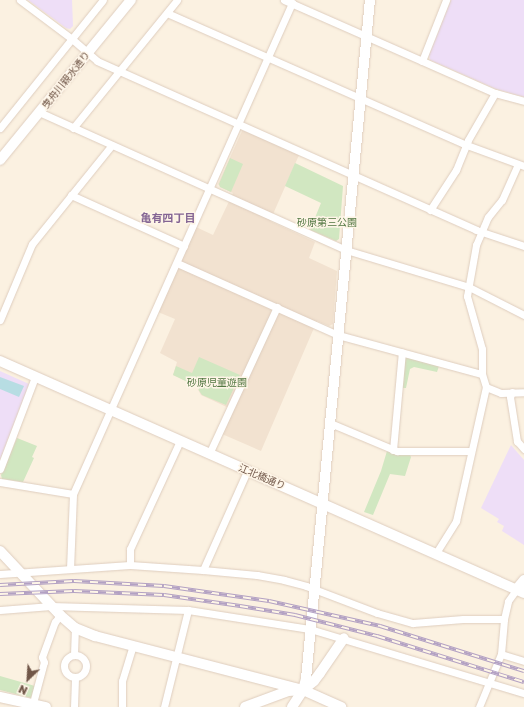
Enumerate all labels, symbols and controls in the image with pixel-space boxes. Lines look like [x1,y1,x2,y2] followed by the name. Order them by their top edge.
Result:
[39,49,93,111] street label: 曳舟川親水通り
[141,211,195,225] district label: 亀有四丁目
[297,217,357,229] park label: 砂原第三公園
[187,377,247,389] park label: 砂原児童遊園
[237,462,287,492] street label: 江北橋通り
[8,659,48,699] north arrow
[16,683,29,698] text: N

